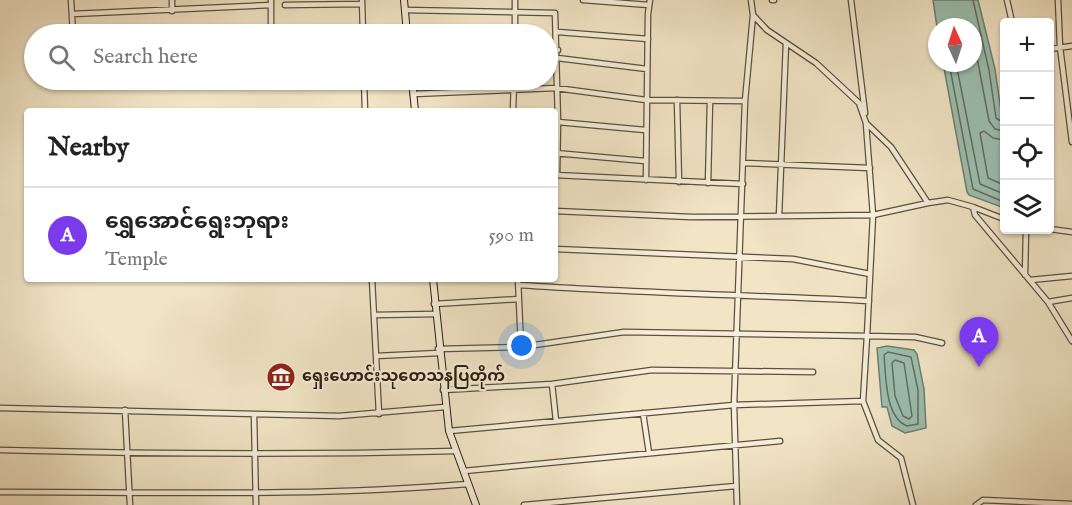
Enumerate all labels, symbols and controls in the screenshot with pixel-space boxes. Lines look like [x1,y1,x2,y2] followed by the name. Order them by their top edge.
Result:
[928,18,982,72] north arrow
[1000,18,1054,234] map controls
[1000,18,1054,72] button: +
[24,24,558,90] search box
[45,41,78,74] icon: search
[93,43,198,71] text: Search here
[1000,72,1054,126] button: −
[1000,126,1054,180] button: locate
[48,131,129,164] text: Nearby
[1000,180,1054,234] button: layers
[105,208,289,236] text: ရွှေအောင်ရွေးဘုရား
[61,223,74,248] text: A
[488,223,534,248] text: 590 m
[105,247,168,272] text: Temple
[960,318,998,367] pin: A
[507,331,536,360] your location
[265,361,297,393] museum icon: ရှေးဟောင်းသုတေသနပြတိုက်
[302,364,505,389] place label: ရှေးဟောင်းသုတေသနပြတိုက်

